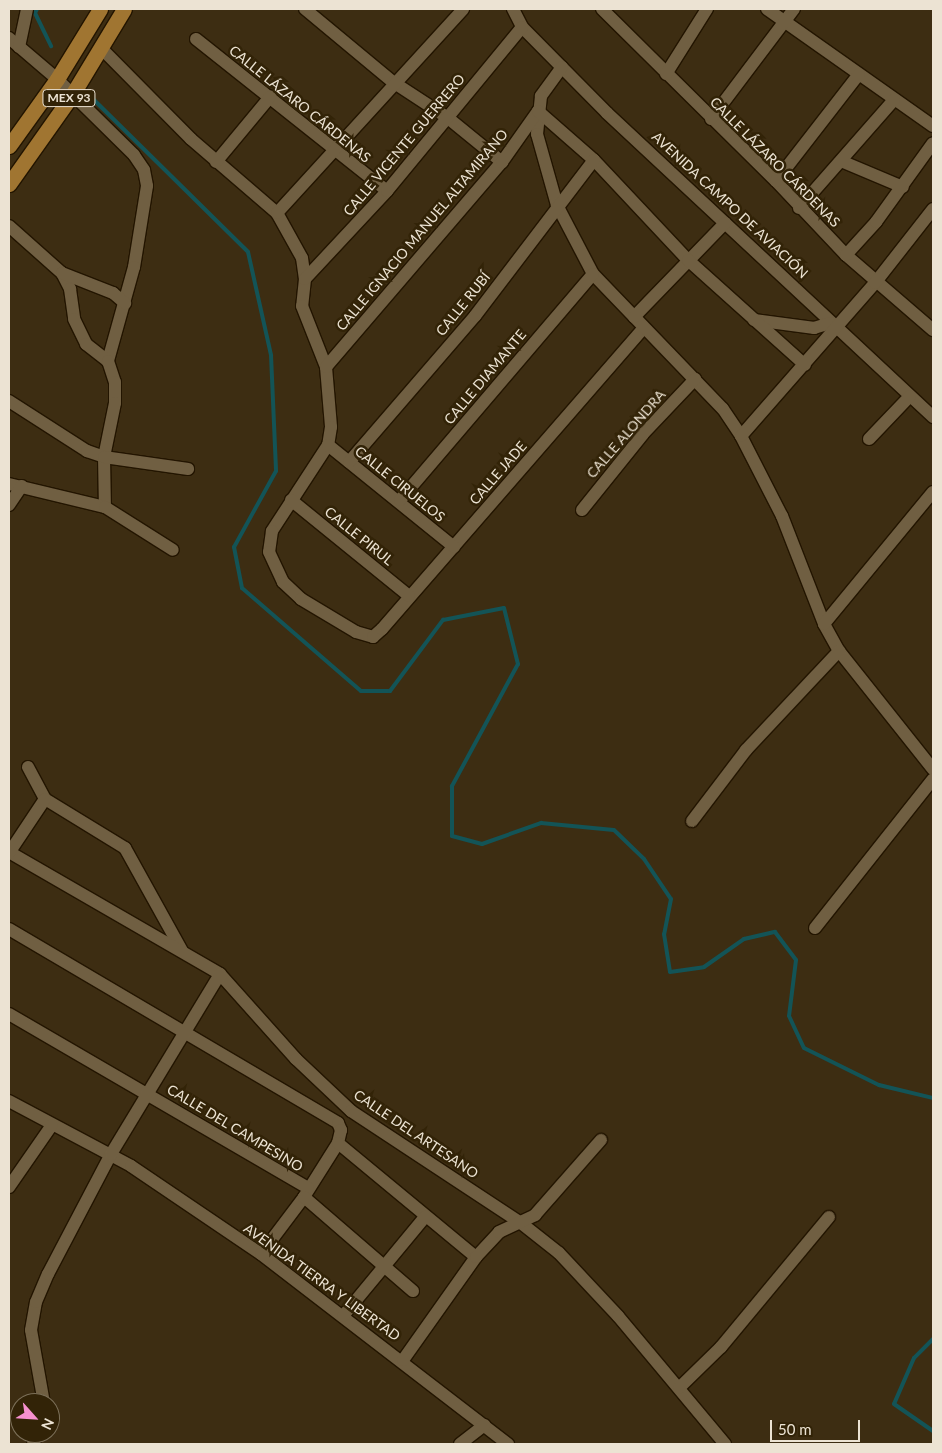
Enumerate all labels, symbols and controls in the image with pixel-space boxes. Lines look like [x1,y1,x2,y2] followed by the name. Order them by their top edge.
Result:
[226,42,374,166] street label: CALLE LÁZARO CÁRDENAS
[340,70,468,220] street label: CALLE VICENTE GUERRERO
[42,89,96,108] road number: MEX 93
[706,93,844,231] street label: CALLE LÁZARO CÁRDENAS
[332,126,512,334] street label: CALLE IGNACIO MANUEL ALTAMIRANO
[648,128,812,282] street label: AVENIDA CAMPO DE AVIACIÓN
[432,269,494,339] street label: CALLE RUBÍ
[440,326,530,428] street label: CALLE DIAMANTE
[583,386,669,482] street label: CALLE ALONDRA
[466,438,530,508] street label: CALLE JADE
[352,443,448,525] street label: CALLE CIRUELOS
[321,503,397,569] street label: CALLE PIRUL
[164,1081,306,1175] street label: CALLE DEL CAMPESINO
[350,1086,482,1182] street label: CALLE DEL ARTESANO
[240,1219,404,1345] street label: AVENIDA TIERRA Y LIBERTAD
[10,1393,60,1443] north arrow
[772,1410,862,1442] scale bar
[38,1416,58,1433] text: N
[778,1420,812,1438] text: 50 m

